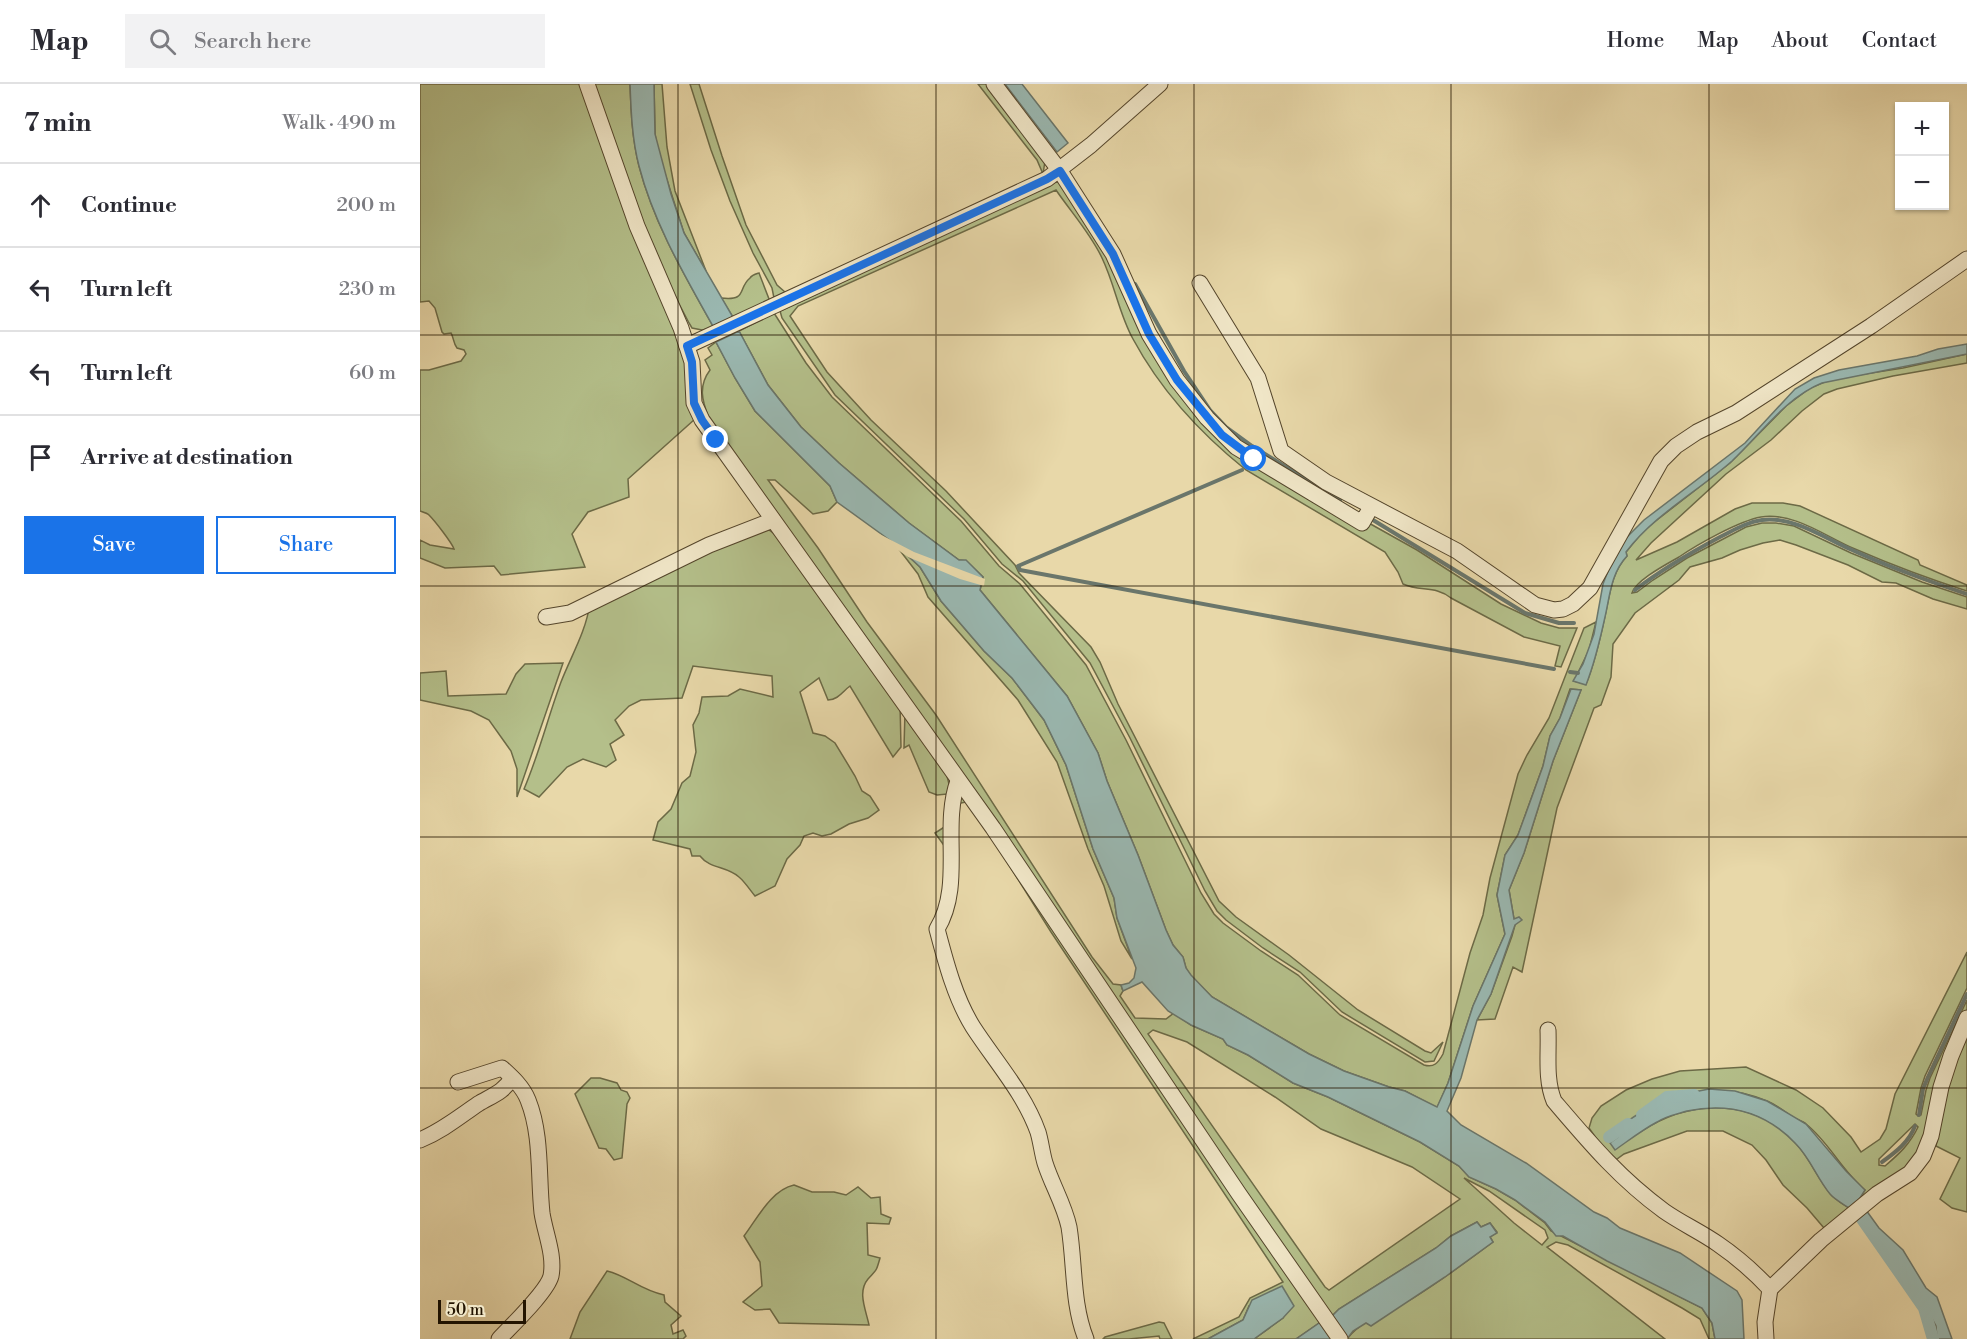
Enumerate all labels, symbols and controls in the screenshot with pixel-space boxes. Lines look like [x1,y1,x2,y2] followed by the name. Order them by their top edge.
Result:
[125,14,545,68] search box
[30,24,89,59] text: Map
[146,25,179,58] icon: search
[194,28,311,55] text: Search here
[1607,28,1664,54] text: Home
[1697,28,1739,54] text: Map
[1772,28,1829,54] text: About
[1862,28,1937,54] text: Contact
[1895,102,1949,210] map controls
[1895,102,1949,156] button: +
[24,107,91,139] text: 7 min
[282,111,396,136] text: Walk · 490 m
[1895,156,1949,210] button: −
[24,189,57,222] icon: ahead
[81,192,177,219] text: Continue
[336,193,396,218] text: 200 m
[24,273,57,306] icon: left
[81,276,172,303] text: Turn left
[339,277,396,302] text: 230 m
[24,357,57,390] icon: left
[81,360,172,387] text: Turn left
[349,361,396,386] text: 60 m
[702,426,728,452] route end
[24,441,57,474] icon: arrive
[81,444,293,471] text: Arrive at destination
[1240,445,1266,471] route start
[24,516,204,574] button: Save
[216,516,396,574] button: Share
[438,1297,526,1324] scale bar
[447,1300,484,1320] text: 50 m

